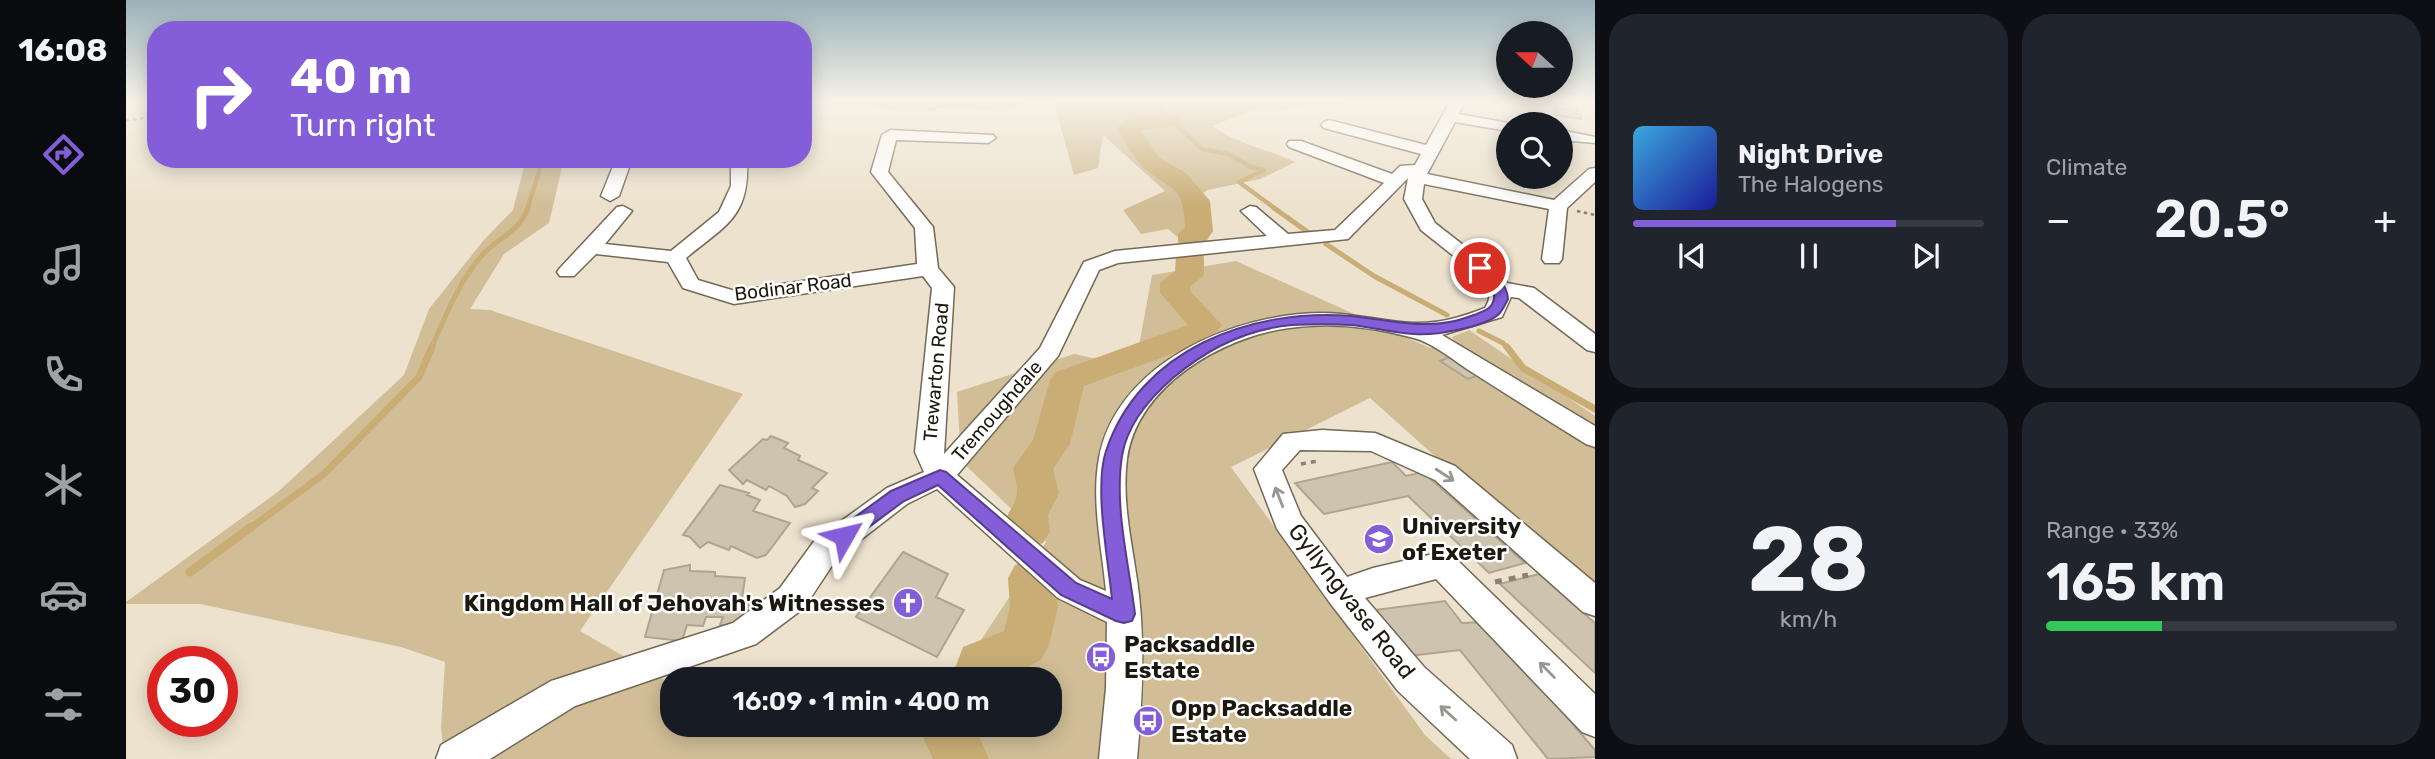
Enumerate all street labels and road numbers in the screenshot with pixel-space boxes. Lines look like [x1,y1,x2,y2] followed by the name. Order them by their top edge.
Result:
[733,268,853,306] street label: Bodinar Road
[918,302,954,442] street label: Trewarton Road
[947,356,1047,466] street label: Tremoughdale
[1283,518,1421,684] street label: Gyllyngvase Road

